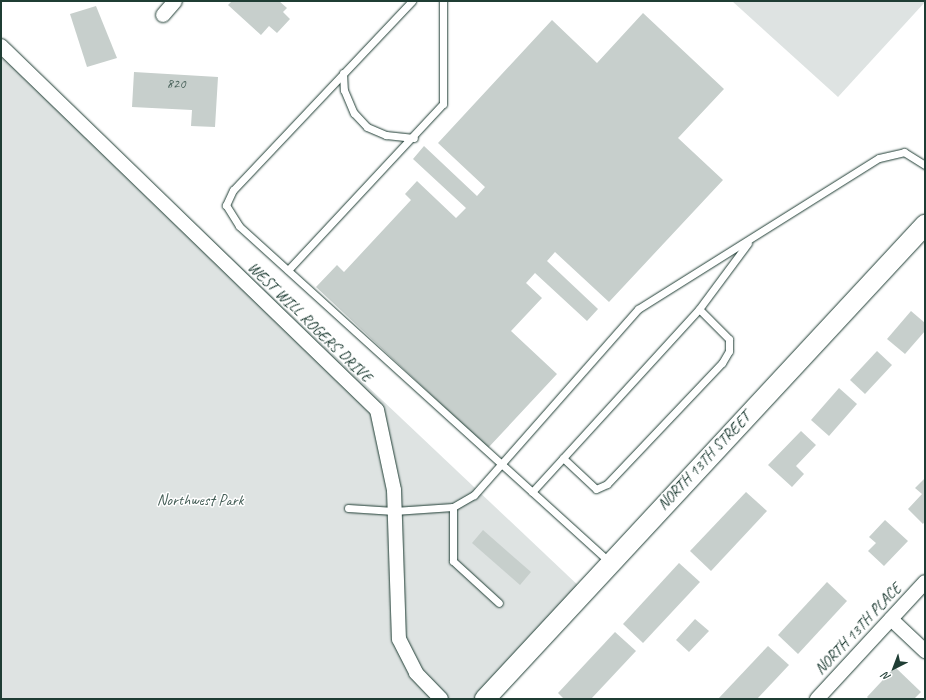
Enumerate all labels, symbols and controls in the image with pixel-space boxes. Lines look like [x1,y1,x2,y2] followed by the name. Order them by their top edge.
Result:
[167,76,185,92] house number: 820
[244,258,376,386] street label: WEST WILL ROGERS DRIVE
[654,408,754,514] street label: NORTH 13TH STREET
[156,490,244,510] park label: Northwest Park
[811,579,905,679] street label: NORTH 13TH PLACE
[874,648,914,688] north arrow

